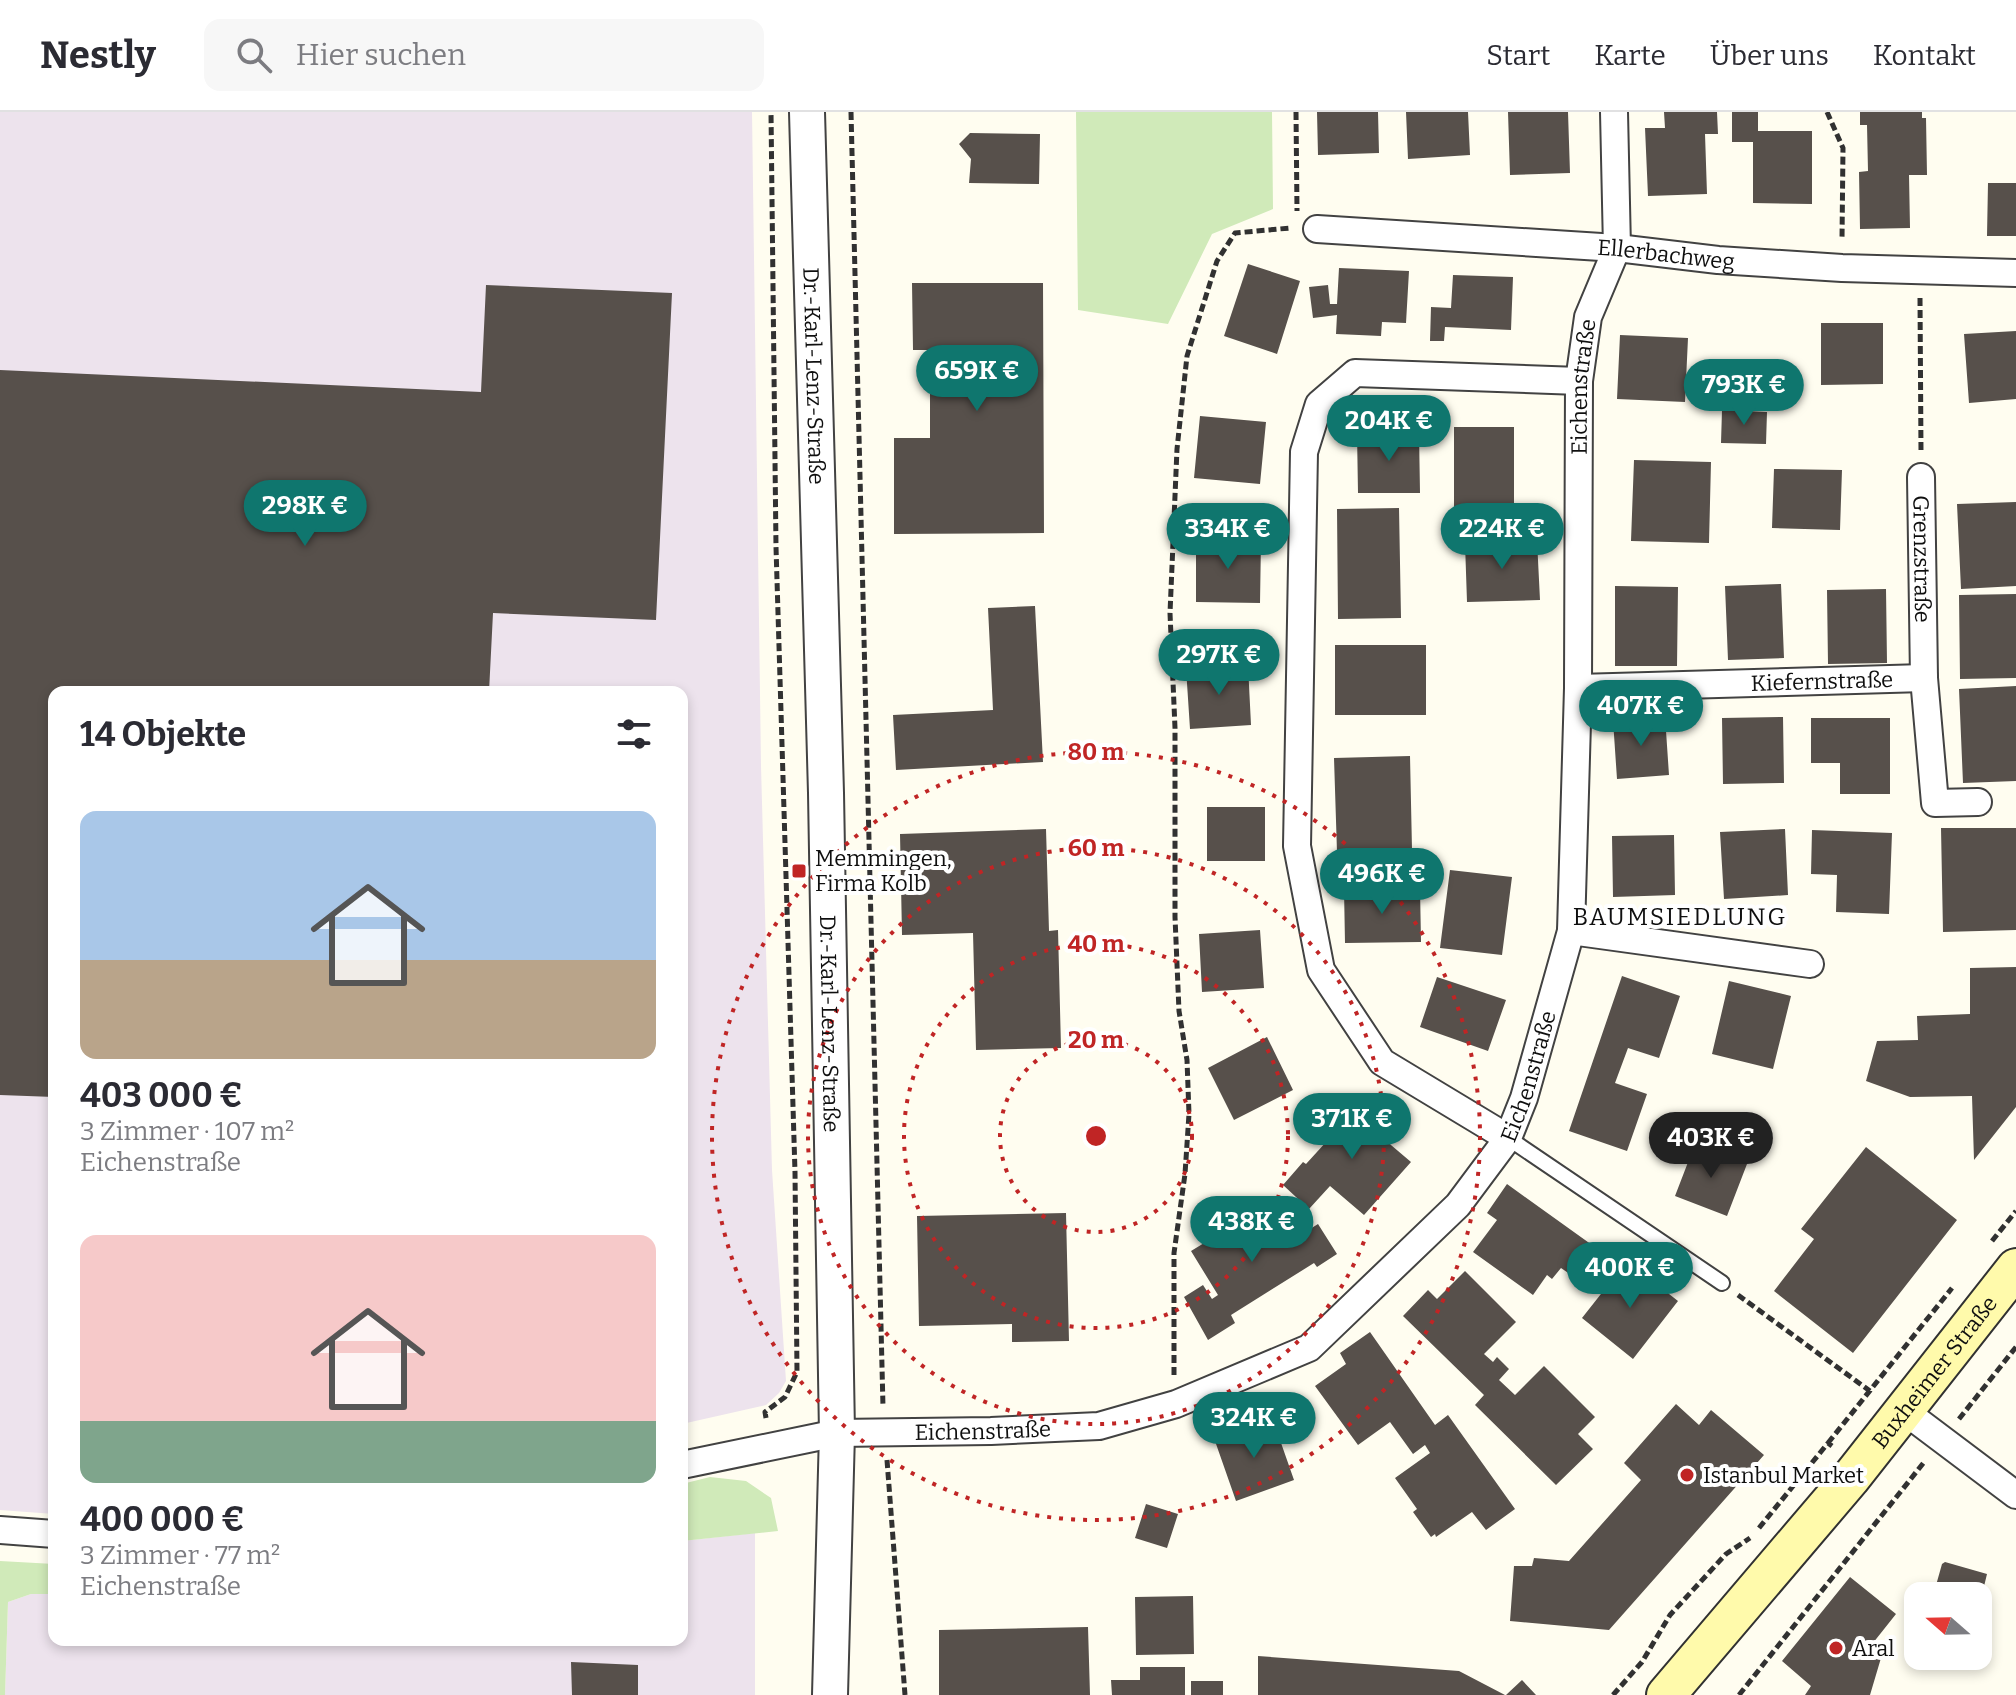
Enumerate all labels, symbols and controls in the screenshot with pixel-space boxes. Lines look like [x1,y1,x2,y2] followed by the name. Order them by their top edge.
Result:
[204,19,764,91] search box
[40,32,156,78] text: Nestly
[232,33,276,77] icon: search
[296,37,466,73] text: Hier suchen
[1486,39,1550,72] text: Start
[1594,39,1666,72] text: Karte
[1710,39,1829,72] text: Über uns
[1873,39,1976,72] text: Kontakt
[1597,233,1736,275] street label: Ellerbachweg
[798,267,831,485] street label: Dr.-Karl-Lenz-Straße
[1565,317,1601,455] street label: Eichenstraße
[912,345,1042,413] pin: 659K €
[934,355,1020,386] text: 659K €
[1679,359,1809,427] pin: 793K €
[1702,369,1786,400] text: 793K €
[1324,395,1454,463] pin: 204K €
[1345,405,1433,436] text: 204K €
[240,480,370,548] pin: 298K €
[262,490,348,521] text: 298K €
[1908,495,1937,623] street label: Grenzstraße
[1163,503,1293,571] pin: 334K €
[1437,503,1567,571] pin: 224K €
[1185,513,1271,544] text: 334K €
[1459,513,1545,544] text: 224K €
[1154,629,1284,697] pin: 297K €
[1176,639,1262,670] text: 297K €
[1750,665,1893,697] street label: Kiefernstraße
[1576,680,1706,748] pin: 407K €
[1597,690,1685,721] text: 407K €
[612,712,656,756] icon: filters
[80,714,246,755] text: 14 Objekte
[1068,738,1125,766] text: 80 m
[1068,834,1124,862] text: 60 m
[815,845,952,897] place label: Memmingen, Firma Kolb
[1317,848,1447,916] pin: 496K €
[1338,858,1426,889] text: 496K €
[790,862,808,880] marker: Memmingen, Firma Kolb
[296,863,440,1007] icon: home
[1573,903,1787,931] district label: BAUMSIEDLUNG
[815,915,845,1133] street label: Dr.-Karl-Lenz-Straße
[1067,930,1125,958] text: 40 m
[1494,1008,1561,1146] street label: Eichenstraße
[1068,1026,1124,1054] text: 20 m
[80,1075,243,1116] text: 403 000 €
[1287,1093,1417,1161] pin: 371K €
[1311,1103,1393,1134] text: 371K €
[1646,1112,1776,1180] pin: 403K €
[80,1116,294,1147] text: 3 Zimmer · 107 m²
[1082,1122,1110,1150] centre of rings
[1667,1122,1755,1153] text: 403K €
[80,1147,241,1178] text: Eichenstraße
[1187,1196,1317,1264] pin: 438K €
[1208,1206,1296,1237] text: 438K €
[1565,1242,1695,1310] pin: 400K €
[1585,1252,1675,1283] text: 400K €
[296,1287,440,1431] icon: home
[1866,1290,2003,1454] street label: Buxheimer Straße
[1189,1392,1319,1460] pin: 324K €
[1211,1402,1297,1433] text: 324K €
[914,1415,1051,1445] street label: Eichenstraße
[1703,1462,1864,1489] place label: Istanbul Market
[1678,1466,1696,1484] marker: Istanbul Market
[80,1499,245,1540] text: 400 000 €
[80,1540,280,1571] text: 3 Zimmer · 77 m²
[80,1571,241,1602] text: Eichenstraße
[1904,1582,1992,1670] north arrow
[1904,1582,1992,1670] map controls
[1852,1635,1895,1662] place label: Aral
[1827,1639,1845,1657] marker: Aral

